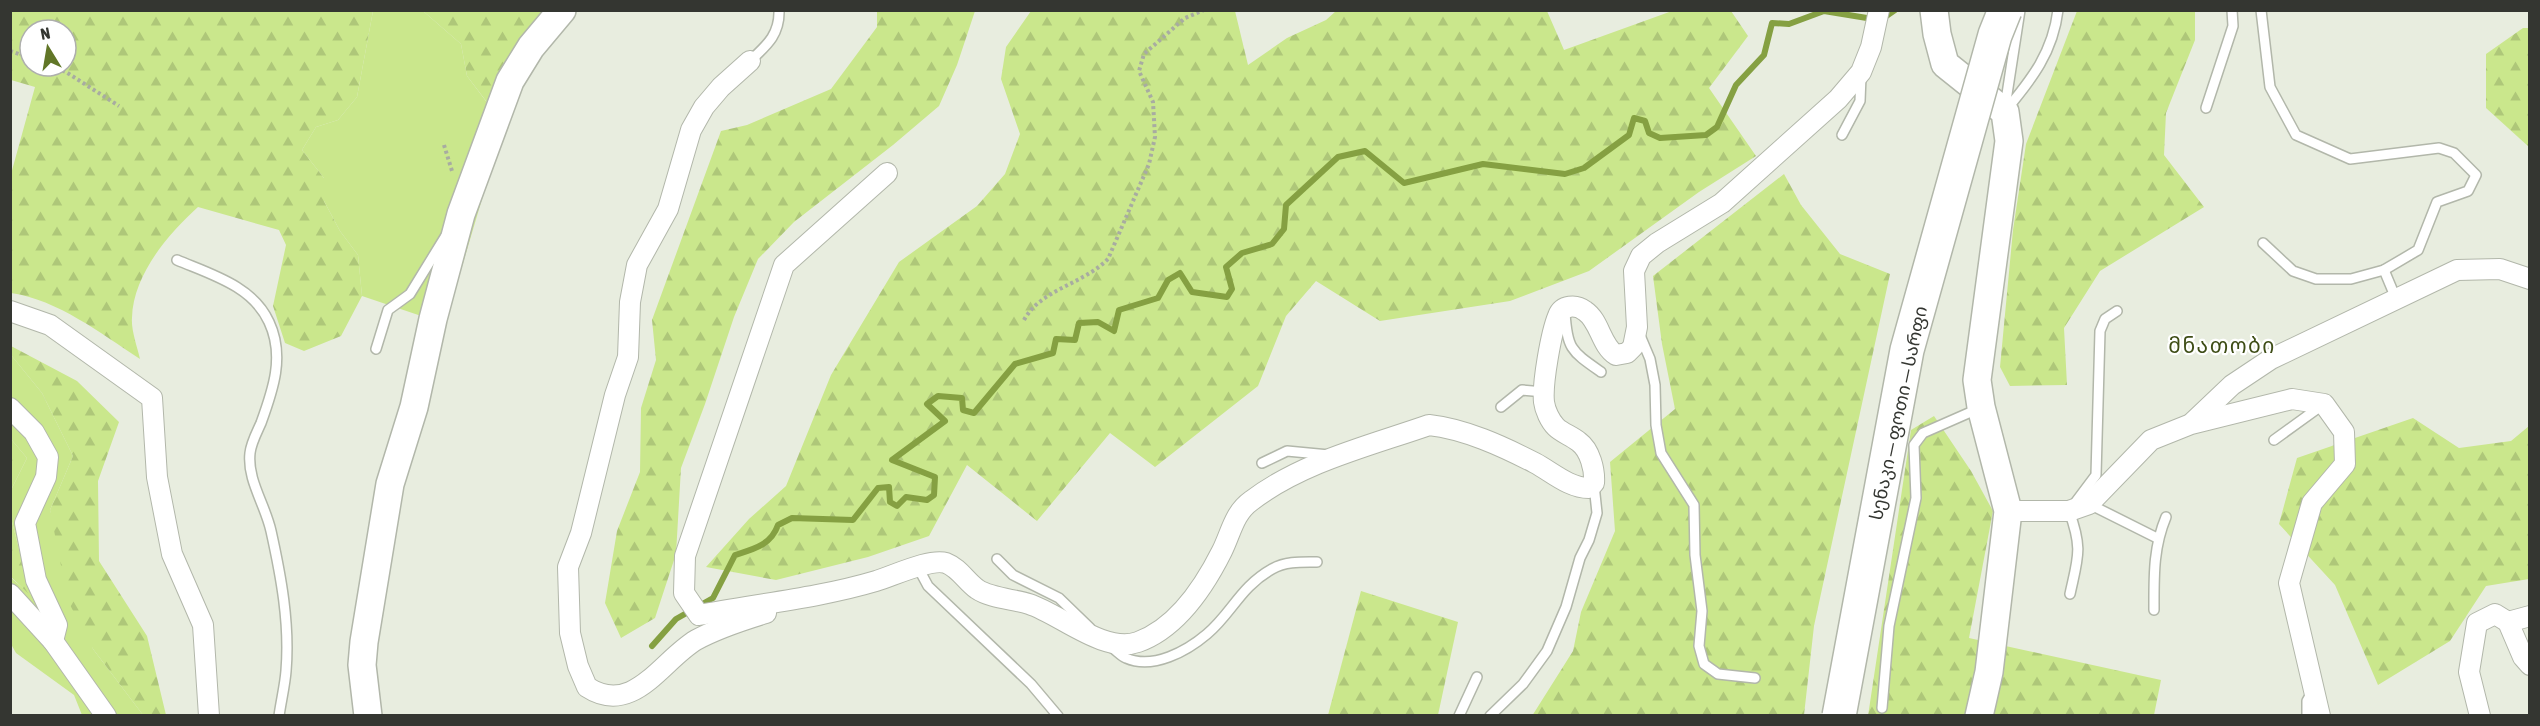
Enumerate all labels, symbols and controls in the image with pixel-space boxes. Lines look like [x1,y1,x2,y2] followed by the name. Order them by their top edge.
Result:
[18,18,78,78] north arrow
[39,24,51,43] text: N
[1865,304,1932,522] street label: სენაკი — ფოთი — სარფი
[2168,333,2276,357] district label: მნათობი

